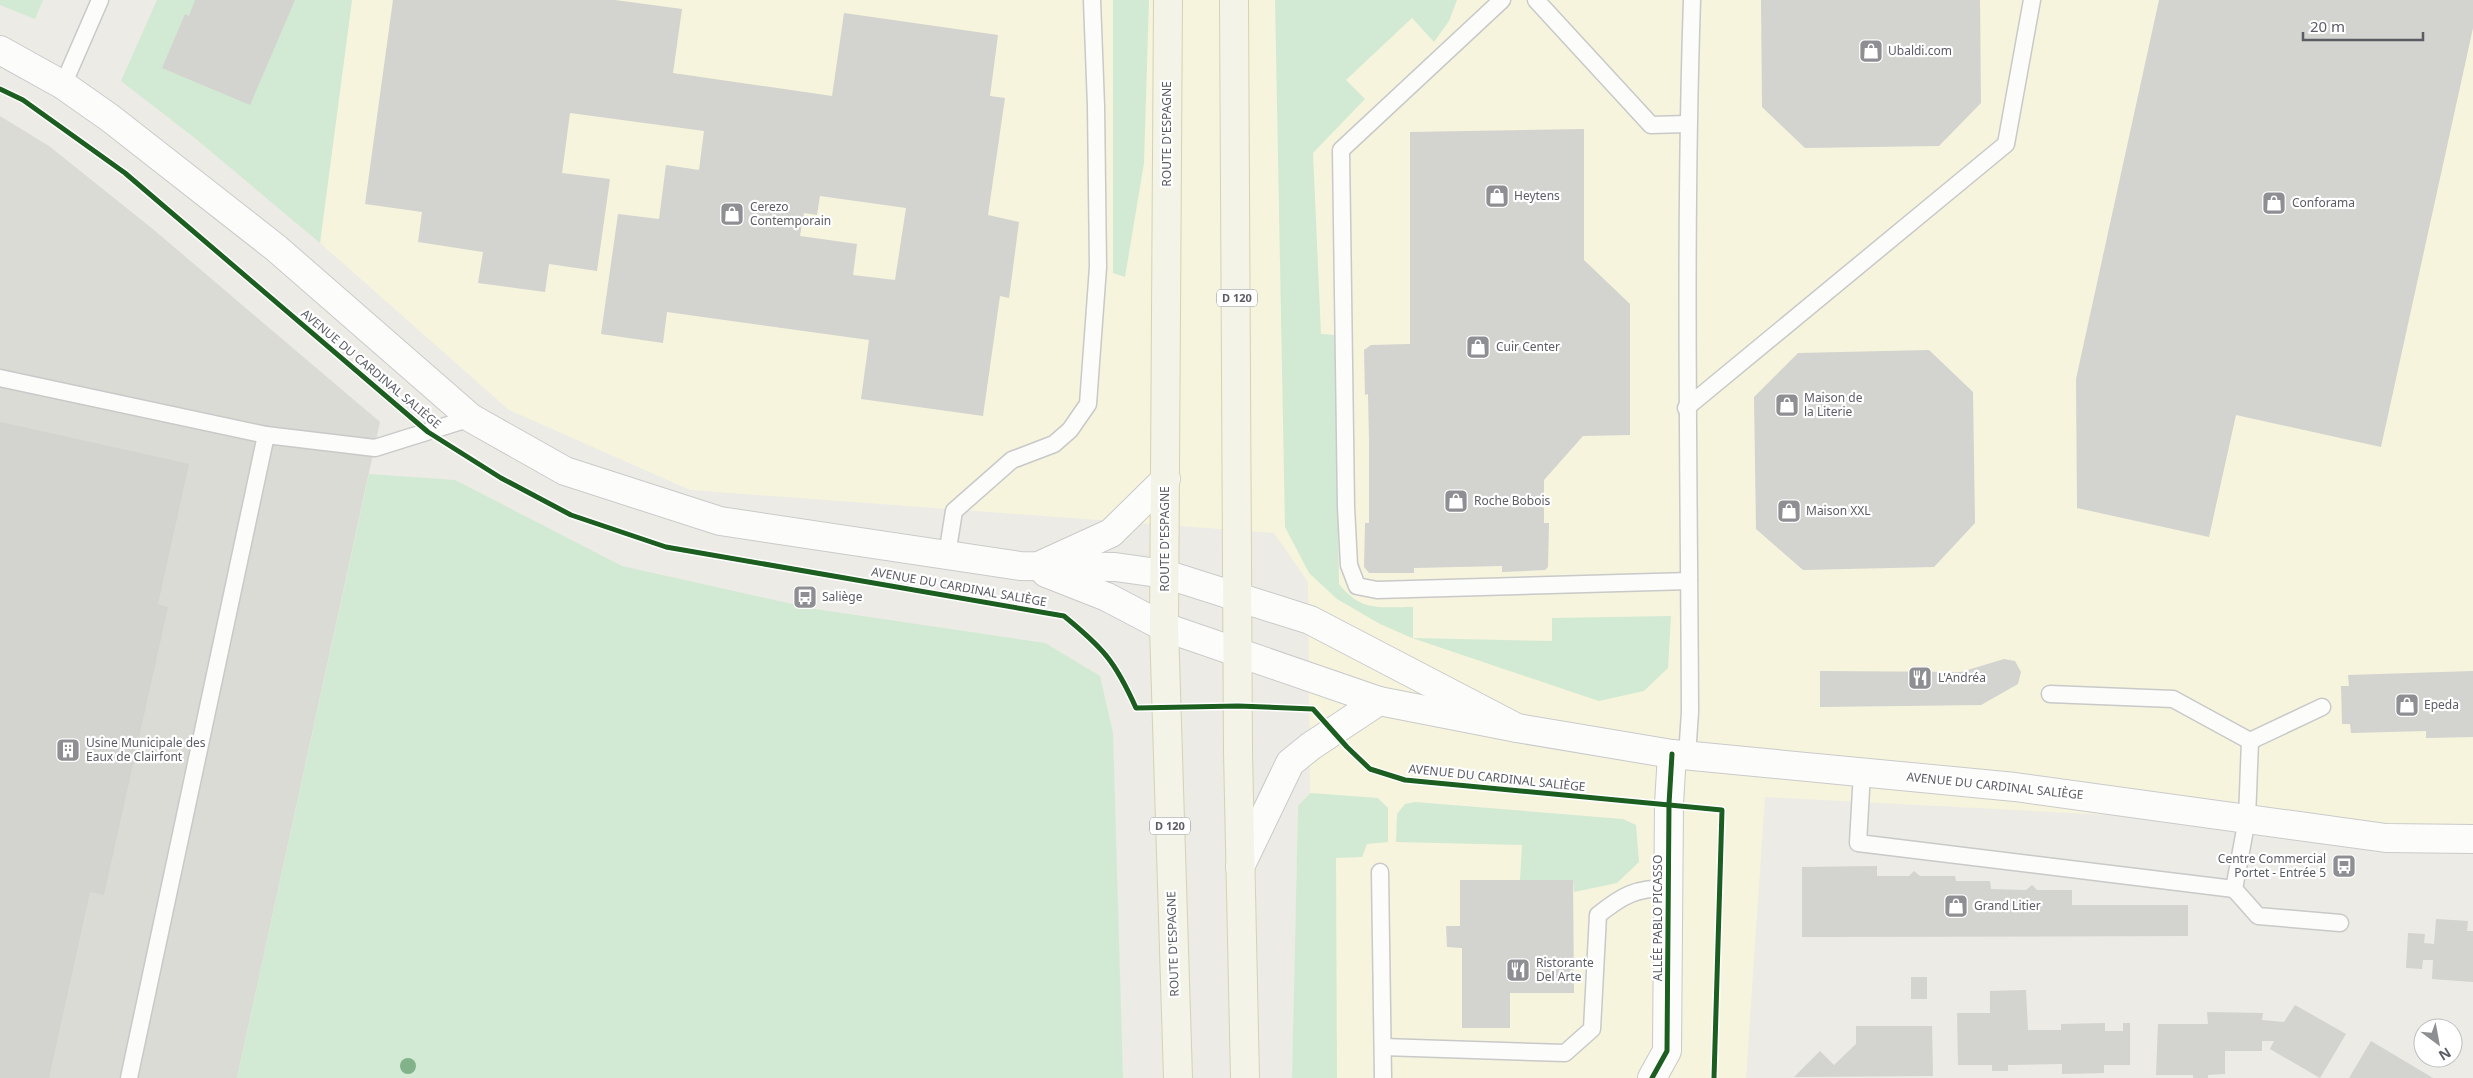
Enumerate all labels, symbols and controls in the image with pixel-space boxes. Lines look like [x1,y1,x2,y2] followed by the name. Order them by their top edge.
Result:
[2303,10,2423,42] scale bar
[2310,16,2345,36] text: 20 m
[1858,38,1884,64] shop icon: Ubaldi.com
[1888,42,1952,59] place label: Ubaldi.com
[1158,81,1175,187] street label: ROUTE D'ESPAGNE
[1484,183,1510,209] shop icon: Heytens
[1514,187,1560,204] place label: Heytens
[2261,190,2287,216] shop icon: Conforama
[2292,194,2355,211] place label: Conforama
[750,198,831,229] place label: Cerezo Contemporain
[719,201,745,227] shop icon: Cerezo Contemporain
[1217,290,1257,306] road number: D 120
[298,305,445,432] street label: AVENUE DU CARDINAL SALIÈGE
[1465,334,1491,360] shop icon: Cuir Center
[1496,338,1560,355] place label: Cuir Center
[1804,389,1863,420] place label: Maison de la Literie
[1774,392,1800,418] shop icon: Maison de la Literie
[1156,486,1173,592] street label: ROUTE D'ESPAGNE
[1443,488,1469,514] shop icon: Roche Bobois
[1474,492,1551,509] place label: Roche Bobois
[1776,498,1802,524] shop icon: Maison XXL
[1806,502,1871,519] place label: Maison XXL
[870,563,1048,610] street label: AVENUE DU CARDINAL SALIÈGE
[792,584,818,610] bus stop icon: Saliège
[822,588,863,605] place label: Saliège
[1907,665,1933,691] restaurant icon: L'Andréa
[1938,669,1986,686] place label: L'Andréa
[2394,692,2420,718] shop icon: Epeda
[2424,696,2459,713] place label: Epeda
[86,734,206,765] place label: Usine Municipale des Eaux de Clairfont
[55,737,81,763] building icon: Usine Municipale des Eaux de Clairfont
[1408,760,1586,795] street label: AVENUE DU CARDINAL SALIÈGE
[1906,768,2084,803] street label: AVENUE DU CARDINAL SALIÈGE
[1150,818,1190,834] road number: D 120
[2218,850,2326,881] place label: Centre Commercial Portet - Entrée 5
[2331,853,2357,879] bus stop icon: Centre Commercial Portet - Entrée 5
[1649,855,1666,981] street label: ALLÉE PABLO PICASSO
[1162,891,1183,997] street label: ROUTE D'ESPAGNE
[1943,893,1969,919] shop icon: Grand Litier
[1974,897,2041,914] place label: Grand Litier
[1536,954,1594,985] place label: Ristorante Del Arte
[1505,957,1531,983] restaurant icon: Ristorante Del Arte
[2413,1018,2463,1068] north arrow
[2435,1043,2455,1066] text: N

